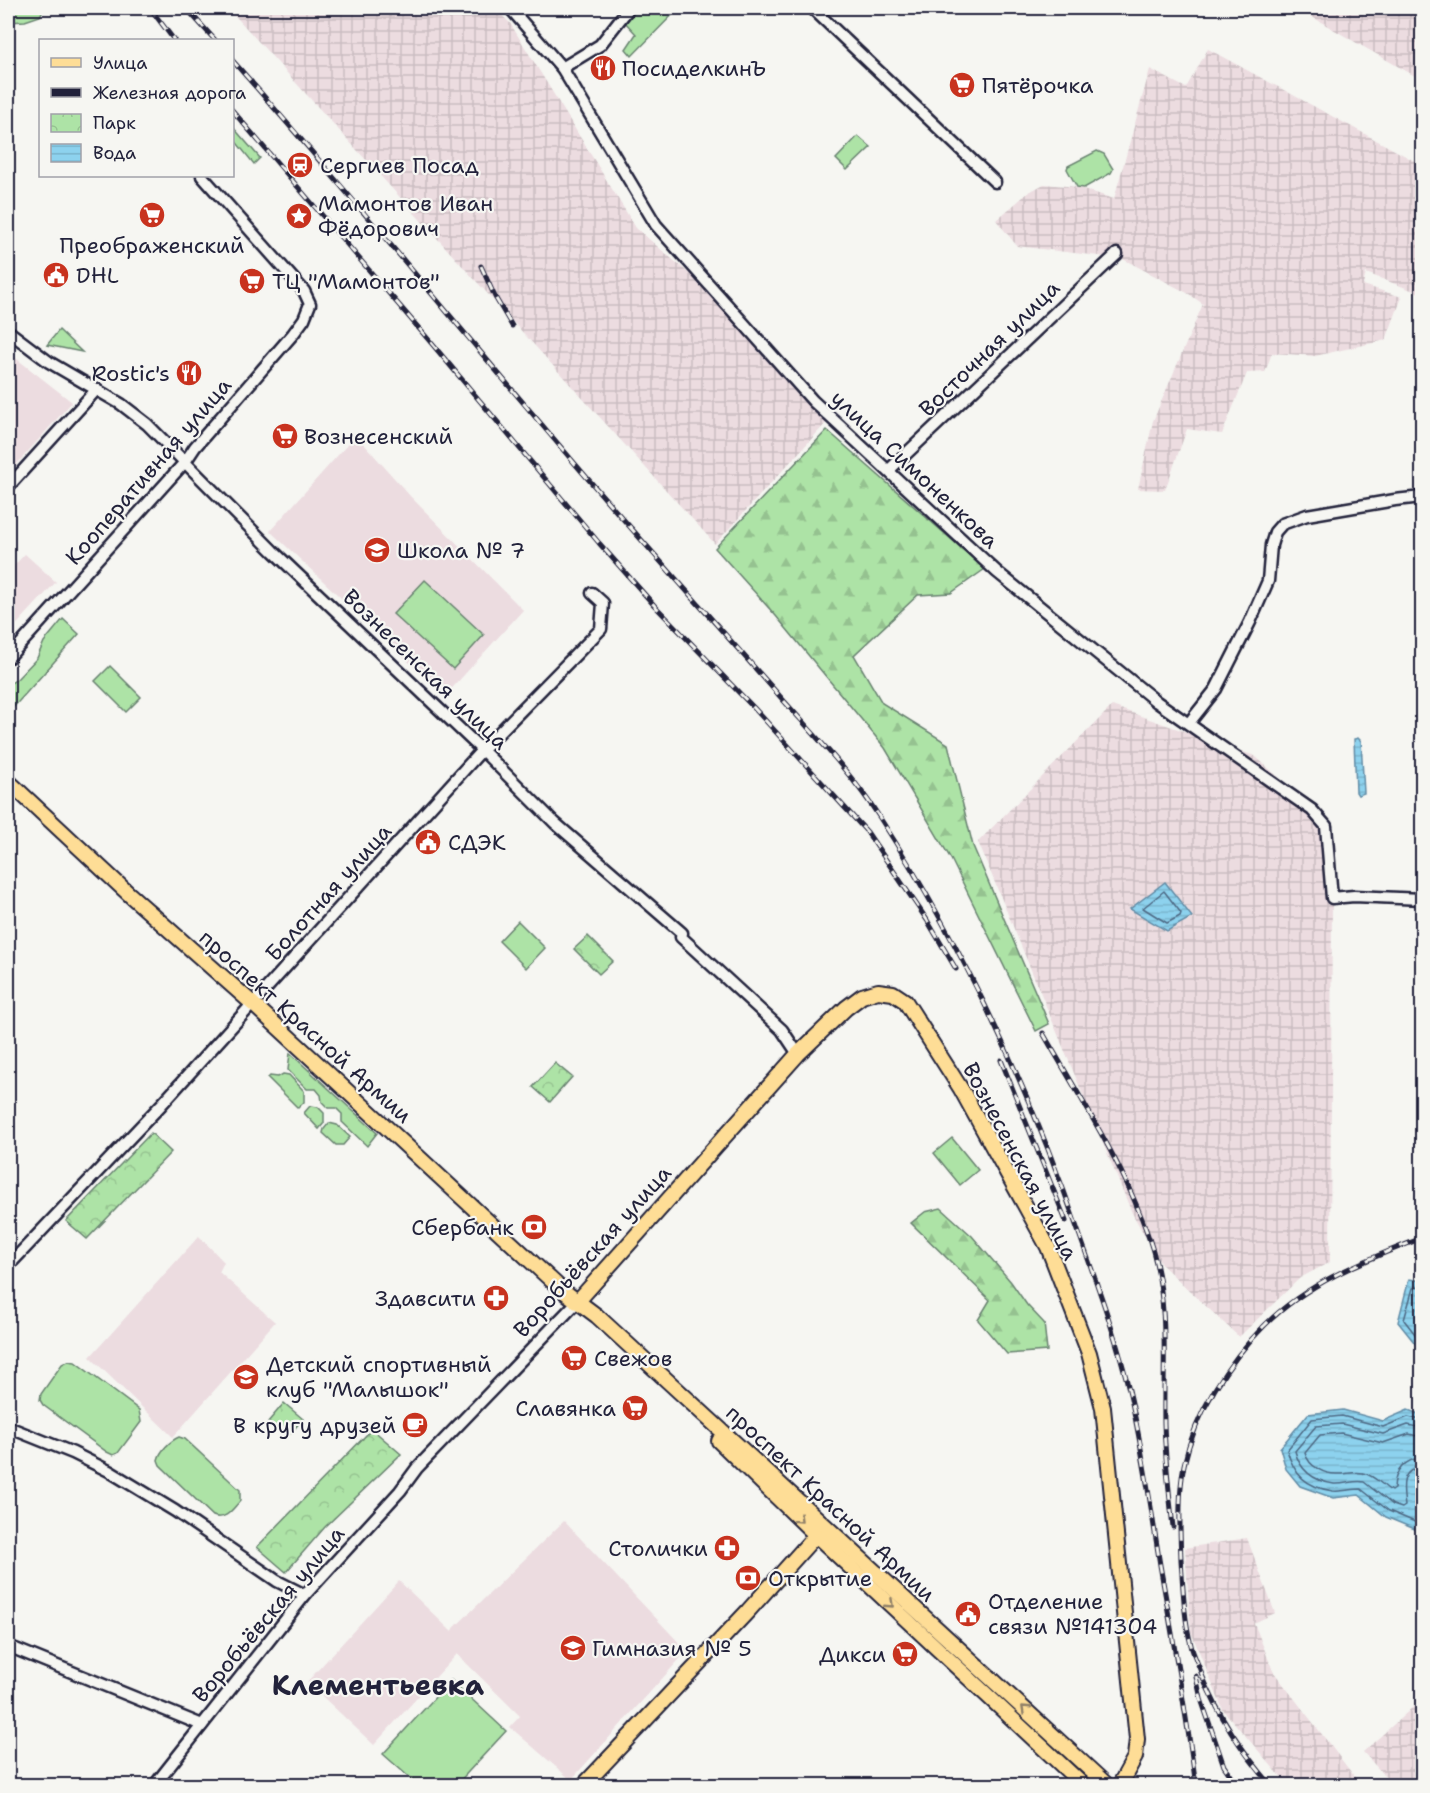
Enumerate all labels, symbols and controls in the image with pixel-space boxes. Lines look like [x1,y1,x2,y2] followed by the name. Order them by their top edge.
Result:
[39,39,234,177] legend
[93,51,147,75] text: Улица
[588,53,618,83] restaurant icon: ПосиделкинЪ
[622,54,766,83] place label: ПосиделкинЪ
[947,70,977,100] supermarket icon: Пятёрочка
[982,71,1094,100] place label: Пятёрочка
[93,81,246,105] text: Железная дорога
[93,111,136,135] text: Парк
[93,141,136,165] text: Вода
[285,150,315,180] station icon: Сергиев Посад
[320,151,479,180] place label: Сергиев Посад
[318,189,493,243] place label: Мамонтов Иван Фёдорович
[137,200,167,230] supermarket icon: Преображенский
[284,201,314,231] place icon: Мамонтов Иван Фёдорович
[60,231,244,260] place label: Преображенский
[41,260,71,290] public building icon: DHL
[76,261,119,290] place label: DHL
[237,266,267,296] supermarket icon: ТЦ "Мамонтов"
[272,267,440,296] place label: ТЦ "Мамонтов"
[913,274,1066,423] street label: Восточная улица
[174,358,204,388] restaurant icon: Rostic's
[92,359,170,388] place label: Rostic's
[59,371,238,571] street label: Кооперативная улица
[824,384,1005,555] street label: улица Симоненкова
[270,421,300,451] supermarket icon: Вознесенский
[304,422,453,451] place label: Вознесенский
[362,535,392,565] school or university icon: Школа № 7
[397,536,525,565] place label: Школа № 7
[337,583,515,756] street label: Вознесенская улица
[259,817,398,967] street label: Болотная улица
[413,827,443,857] public building icon: СДЭК
[448,828,506,857] place label: СДЭК
[193,923,418,1130] street label: проспект Красной Армии
[956,1057,1085,1265] street label: Вознесенская улица
[507,1159,678,1344] street label: Воробьёвская улица
[519,1212,549,1242] bank icon: Сбербанк
[411,1213,514,1242] place label: Сбербанк
[481,1283,511,1313] pharmacy icon: Здавсити
[375,1284,476,1313] place label: Здавсити
[559,1343,589,1373] supermarket icon: Свежов
[594,1344,672,1373] place label: Свежов
[266,1350,491,1404] place label: Детский спортивный клуб "Малышок"
[231,1362,261,1392] school or university icon: Детский спортивный клуб "Малышок"
[620,1393,650,1423] supermarket icon: Славянка
[515,1394,616,1423] place label: Славянка
[720,1398,942,1608] street label: проспект Красной Армии
[400,1410,430,1440] cafe icon: В кругу друзей
[233,1411,396,1440] place label: В кругу друзей
[792,1511,803,1522] one-way arrow
[186,1520,351,1709] street label: Воробьёвская улица
[712,1533,742,1563] pharmacy icon: Столички
[608,1534,708,1563] place label: Столички
[733,1563,763,1593] bank icon: Открытие
[768,1564,872,1593] place label: Открытие
[988,1587,1157,1641] place label: Отделение связи №141304
[883,1597,893,1608] one-way arrow
[953,1599,983,1629] public building icon: Отделение связи №141304
[558,1633,588,1663] school or university icon: Гимназия № 5
[592,1634,752,1663] place label: Гимназия № 5
[890,1639,920,1669] supermarket icon: Дикси
[819,1640,886,1669] place label: Дикси
[272,1666,484,1704] district label: Клементьевка
[1021,1705,1031,1716] one-way arrow

